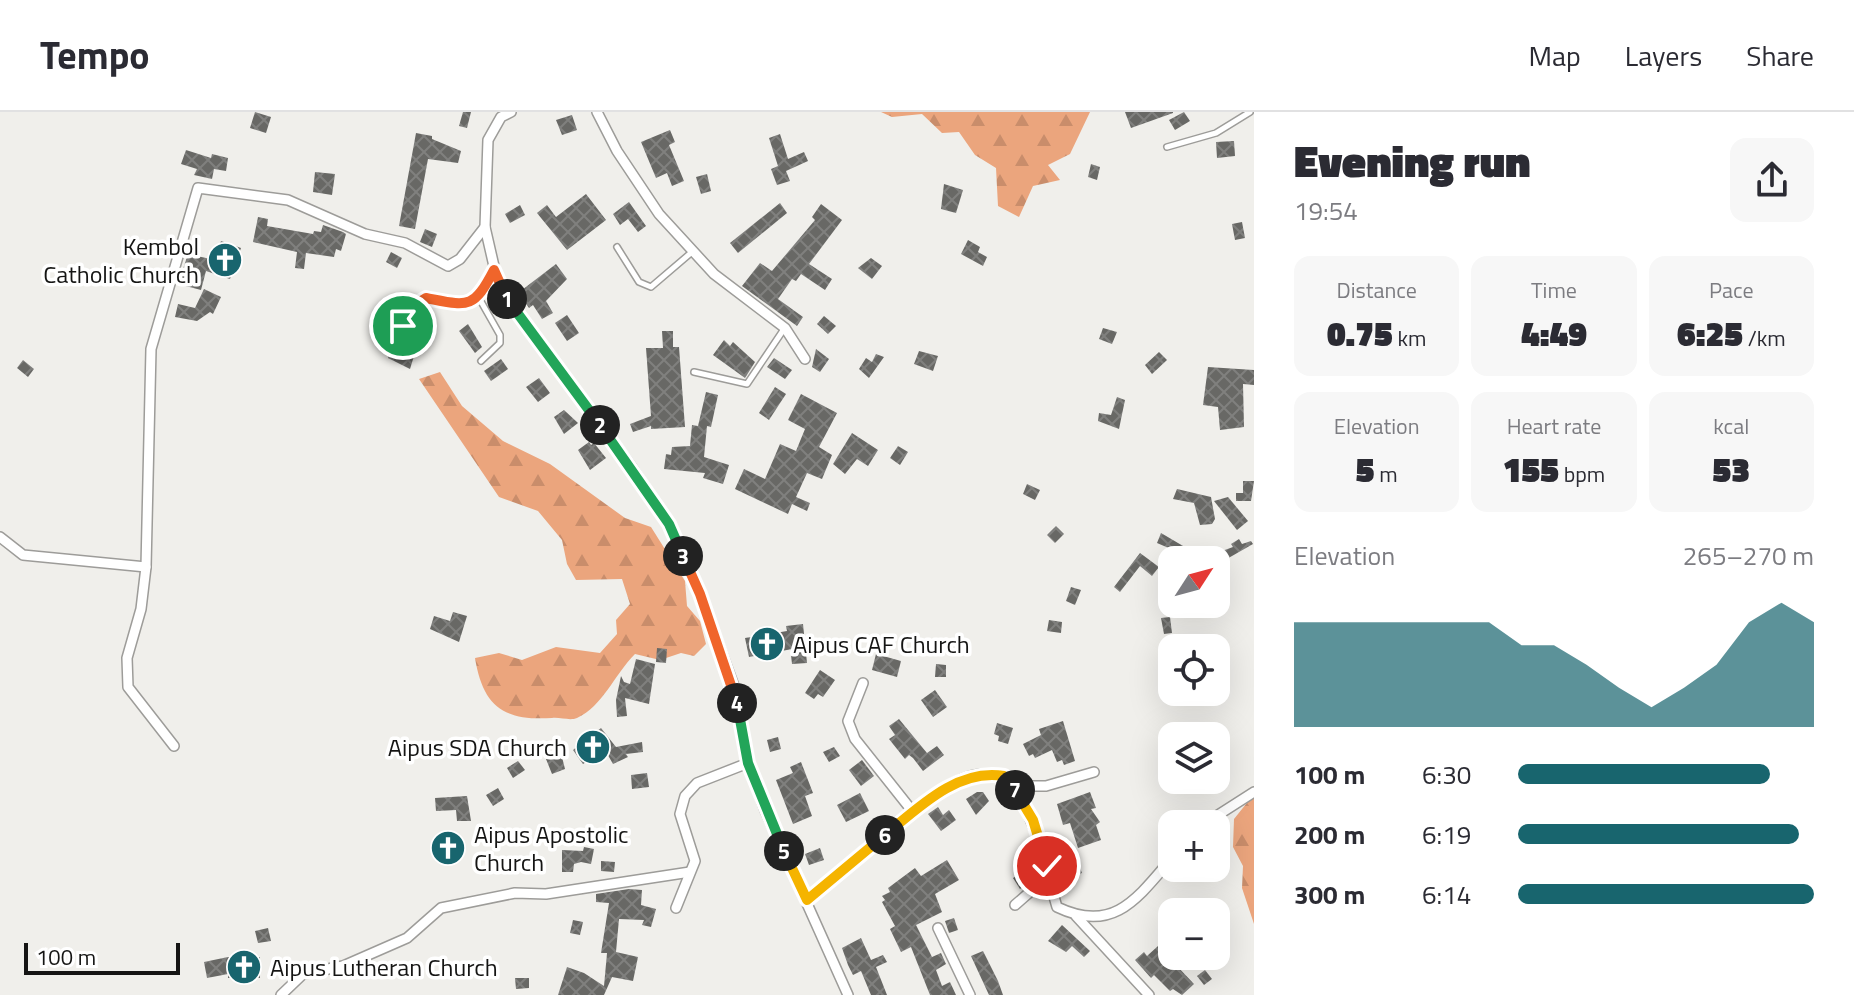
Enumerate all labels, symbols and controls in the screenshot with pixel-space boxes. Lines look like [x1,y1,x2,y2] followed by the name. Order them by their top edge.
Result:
[40,26,150,84] text: Tempo
[1528,34,1581,77] text: Map
[1625,34,1702,77] text: Layers
[1746,34,1814,77] text: Share
[1294,127,1531,194] text: Evening run
[1730,138,1814,222] button: share
[1294,191,1358,230] text: 19:54
[43,228,199,292] place label: Kembol Catholic Church
[206,241,244,279] church icon: Kembol Catholic Church
[1336,273,1417,307] text: Distance
[1531,273,1577,307] text: Time
[1709,273,1754,307] text: Pace
[487,279,527,319] pin: 1
[501,282,513,316] text: 1
[369,292,437,360] pin
[381,304,425,348] icon: arrive
[1327,307,1393,359] text: 0.75
[1521,307,1587,359] text: 4:49
[1677,307,1743,359] text: 6:25
[1393,321,1426,355] text: km
[1743,321,1786,355] text: /km
[580,405,620,445] pin: 2
[594,408,606,442] text: 2
[1334,409,1419,443] text: Elevation
[1507,409,1601,443] text: Heart rate
[1713,409,1749,443] text: kcal
[1356,443,1374,495] text: 5
[1503,443,1559,495] text: 155
[1713,443,1750,495] text: 53
[1374,457,1398,491] text: m
[1559,457,1605,491] text: bpm
[663,536,703,576] pin: 3
[1294,536,1395,575] text: Elevation
[1683,536,1814,575] text: 265–270 m
[677,539,689,573] text: 3
[1158,546,1230,618] north arrow
[1158,546,1230,970] map controls
[748,625,786,663] church icon: Aipus CAF Church
[793,626,970,662] place label: Aipus CAF Church
[1158,634,1230,706] button: locate
[717,683,757,723] pin: 4
[731,686,743,720] text: 4
[1158,722,1230,794] button: layers
[574,728,612,766] church icon: Aipus SDA Church
[388,729,567,765] place label: Aipus SDA Church
[1294,755,1365,794] text: 100 m
[1422,755,1471,794] text: 6:30
[995,770,1035,810] pin: 7
[1009,773,1021,807] text: 7
[1158,810,1230,882] button: +
[865,815,905,855] pin: 6
[1294,815,1365,854] text: 200 m
[1422,815,1471,854] text: 6:19
[474,816,629,880] place label: Aipus Apostolic Church
[879,818,891,852] text: 6
[429,829,467,867] church icon: Aipus Apostolic Church
[764,831,804,871] pin: 5
[1013,832,1081,900] pin
[778,834,790,868] text: 5
[1025,844,1069,888] icon: check
[1294,875,1365,914] text: 300 m
[1422,875,1471,914] text: 6:14
[1158,898,1230,970] button: −
[24,939,180,975] scale bar
[36,940,96,974] text: 100 m
[225,948,263,986] church icon: Aipus Lutheran Church
[270,949,498,985] place label: Aipus Lutheran Church

